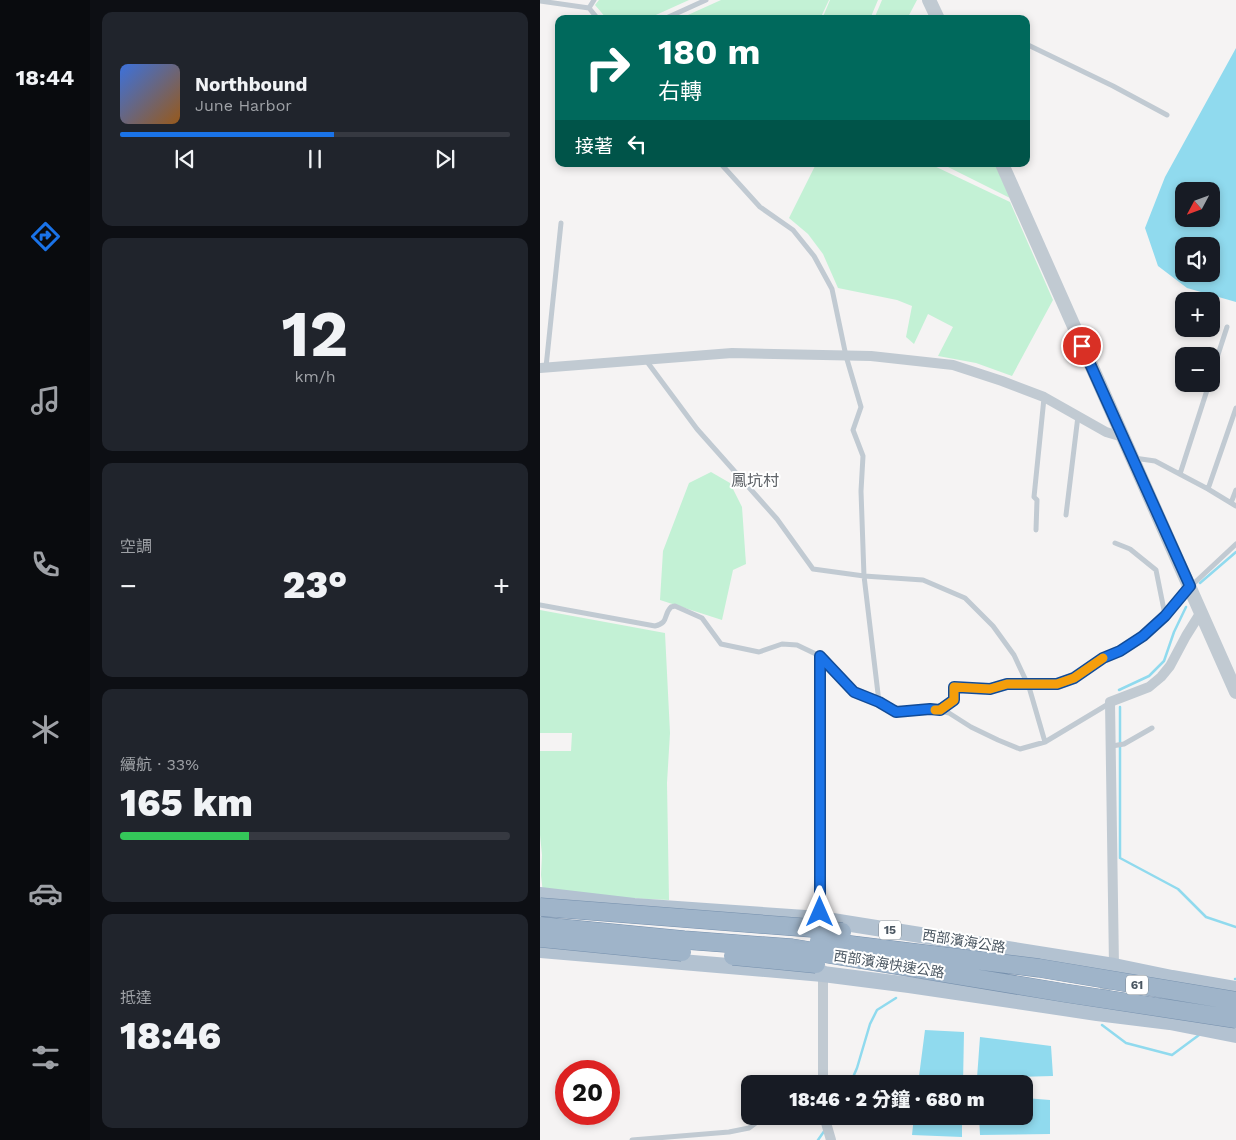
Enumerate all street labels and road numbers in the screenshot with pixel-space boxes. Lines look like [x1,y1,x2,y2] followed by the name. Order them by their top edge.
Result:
[879,920,901,940] road number: 15
[921,927,1007,955] street label: 西部濱海公路
[832,947,946,981] street label: 西部濱海快速公路
[1126,976,1148,994] road number: 61

